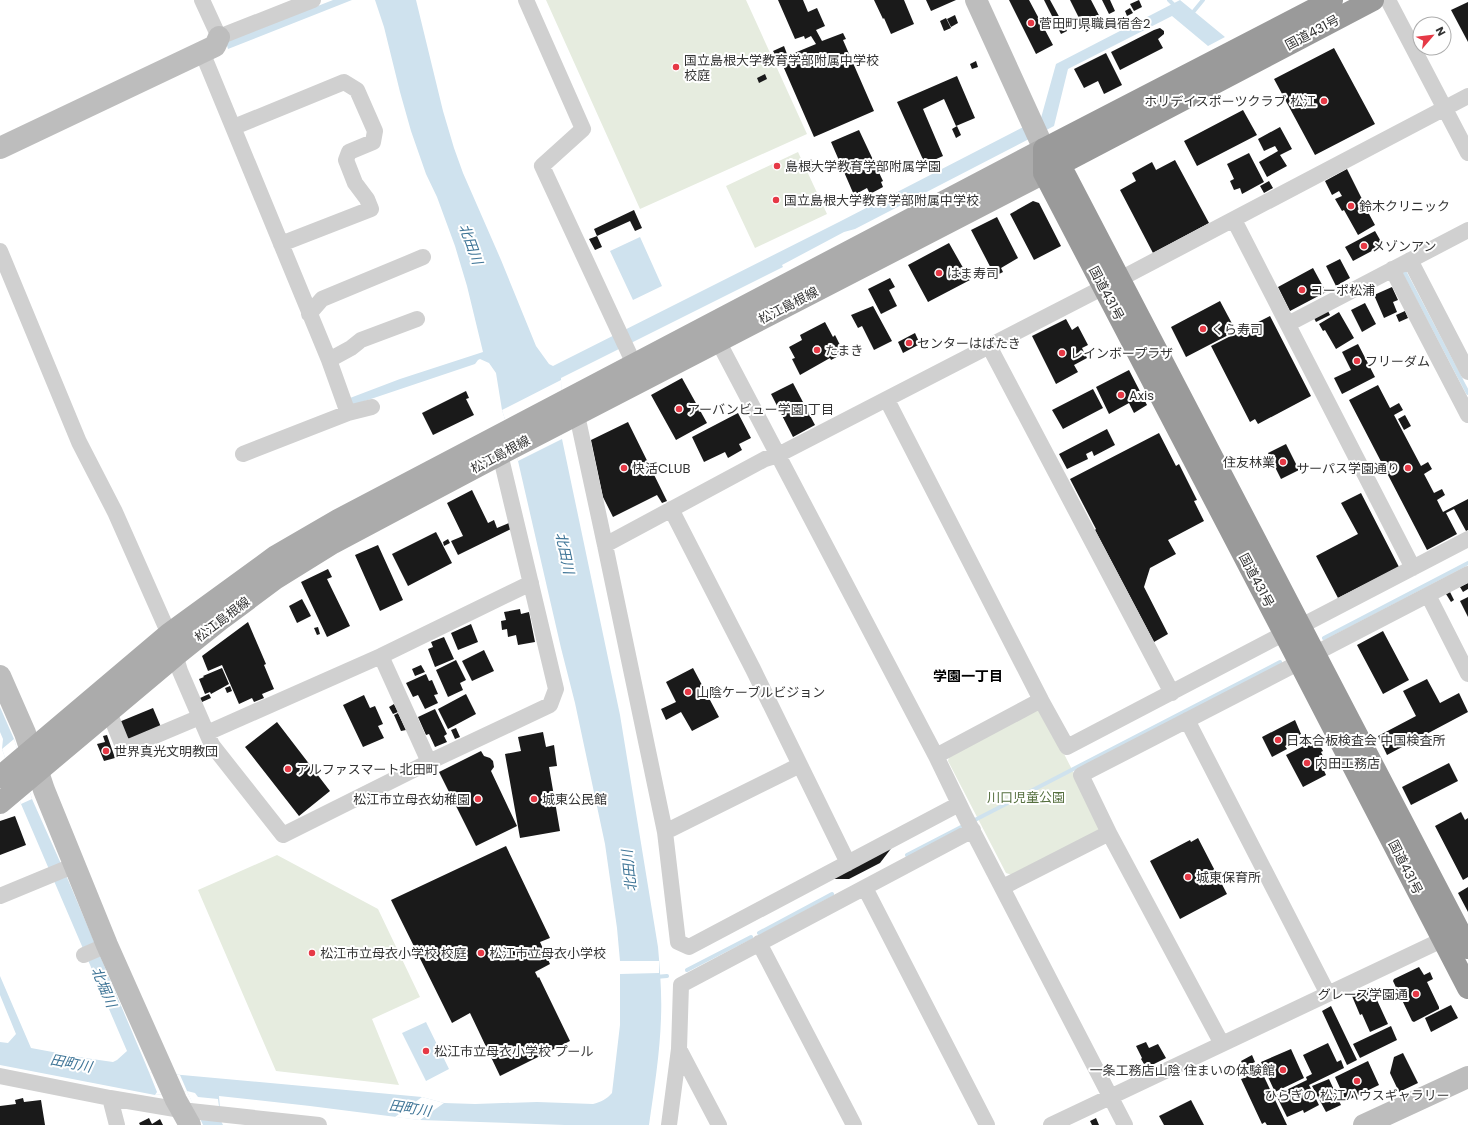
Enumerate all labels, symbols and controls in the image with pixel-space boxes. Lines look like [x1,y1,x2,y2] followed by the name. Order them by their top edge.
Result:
[1282,10,1343,55] street label: 国道431号
[1039,14,1150,33] place label: 菅田町県職員宿舎2
[1412,16,1452,56] north arrow
[1026,18,1036,28] marker: 菅田町県職員宿舎2
[1432,24,1450,39] text: N
[684,51,879,85] place label: 国立島根大学教育学部附属中学校 校庭
[671,62,681,72] marker: 国立島根大学教育学部附属中学校 校庭
[1144,92,1316,111] place label: ホリデイスポーツクラブ 松江
[1319,96,1329,106] marker: ホリデイスポーツクラブ 松江
[785,157,941,176] place label: 島根大学教育学部附属学園
[772,161,782,171] marker: 島根大学教育学部附属学園
[784,191,979,210] place label: 国立島根大学教育学部附属中学校
[771,195,781,205] marker: 国立島根大学教育学部附属中学校
[1359,197,1450,216] place label: 鈴木クリニック
[1346,201,1356,211] marker: 鈴木クリニック
[454,221,488,269] water label: 北田川
[1372,237,1436,256] place label: メゾンアン
[1359,241,1369,251] marker: メゾンアン
[1084,263,1129,324] street label: 国道431号
[947,264,999,283] place label: はま寿司
[934,268,944,278] marker: はま寿司
[1310,281,1375,300] place label: コーポ松浦
[755,282,822,329] street label: 松江島根線
[1297,285,1307,295] marker: コーポ松浦
[1211,320,1263,339] place label: くら寿司
[1198,324,1208,334] marker: くら寿司
[917,334,1021,353] place label: センターはばたき
[904,338,914,348] marker: センターはばたき
[825,341,864,360] place label: たまき
[1070,344,1173,363] place label: レインボープラザ
[812,345,822,355] marker: たまき
[1057,348,1067,358] marker: レインボープラザ
[1365,352,1430,371] place label: フリーダム
[1352,356,1362,366] marker: フリーダム
[1129,386,1154,405] place label: Axis
[1116,390,1126,400] marker: Axis
[687,400,834,419] place label: アーバンビュー学園1丁目
[674,404,684,414] marker: アーバンビュー学園1丁目
[467,431,533,478] street label: 松江島根線
[1223,453,1275,472] place label: 住友林業
[1278,457,1288,467] marker: 住友林業
[632,459,690,478] place label: 快活CLUB
[1296,459,1400,478] place label: サーパス学園通り
[619,463,629,473] marker: 快活CLUB
[1403,463,1413,473] marker: サーパス学園通り
[551,530,580,578] water label: 北田川
[1234,550,1279,611] street label: 国道431号
[191,592,254,647] street label: 松江島根線
[933,666,1003,686] district label: 学園一丁目
[696,683,825,702] place label: 山陰ケーブルビジョン
[683,687,693,697] marker: 山陰ケーブルビジョン
[1286,731,1445,750] place label: 日本合板検査会 中国検査所
[1273,735,1283,745] marker: 日本合板検査会 中国検査所
[114,742,218,761] place label: 世界真光文明教団
[101,746,111,756] marker: 世界真光文明教団
[1315,754,1380,773] place label: 内田工務店
[1302,758,1312,768] marker: 内田工務店
[296,760,438,779] place label: アルファスマート北田町
[283,764,293,774] marker: アルファスマート北田町
[987,788,1065,807] park label: 川口児童公園
[353,790,470,809] place label: 松江市立母衣幼稚園
[542,790,607,809] place label: 城東公民館
[473,794,483,804] marker: 松江市立母衣幼稚園
[529,794,539,804] marker: 城東公民館
[1384,837,1427,898] street label: 国道431号
[617,847,641,893] water label: 北田川
[1196,868,1261,887] place label: 城東保育所
[1183,872,1193,882] marker: 城東保育所
[320,944,466,963] place label: 松江市立母衣小学校 校庭
[489,944,606,963] place label: 松江市立母衣小学校
[307,948,317,958] marker: 松江市立母衣小学校 校庭
[476,948,486,958] marker: 松江市立母衣小学校
[87,964,122,1012] water label: 北堀川
[1318,985,1408,1004] place label: グレース学園通
[1411,989,1421,999] marker: グレース学園通
[434,1042,593,1061] place label: 松江市立母衣小学校 プール
[421,1046,431,1056] marker: 松江市立母衣小学校 プール
[48,1049,95,1077] water label: 田町川
[1090,1061,1275,1080] place label: 一条工務店山陰 住まいの体験館
[1278,1065,1288,1075] marker: 一条工務店山陰 住まいの体験館
[1352,1076,1362,1086] marker: ひらぎの 松江ハウスギャラリー
[1264,1086,1450,1105] place label: ひらぎの 松江ハウスギャラリー
[388,1095,434,1121] water label: 田町川

